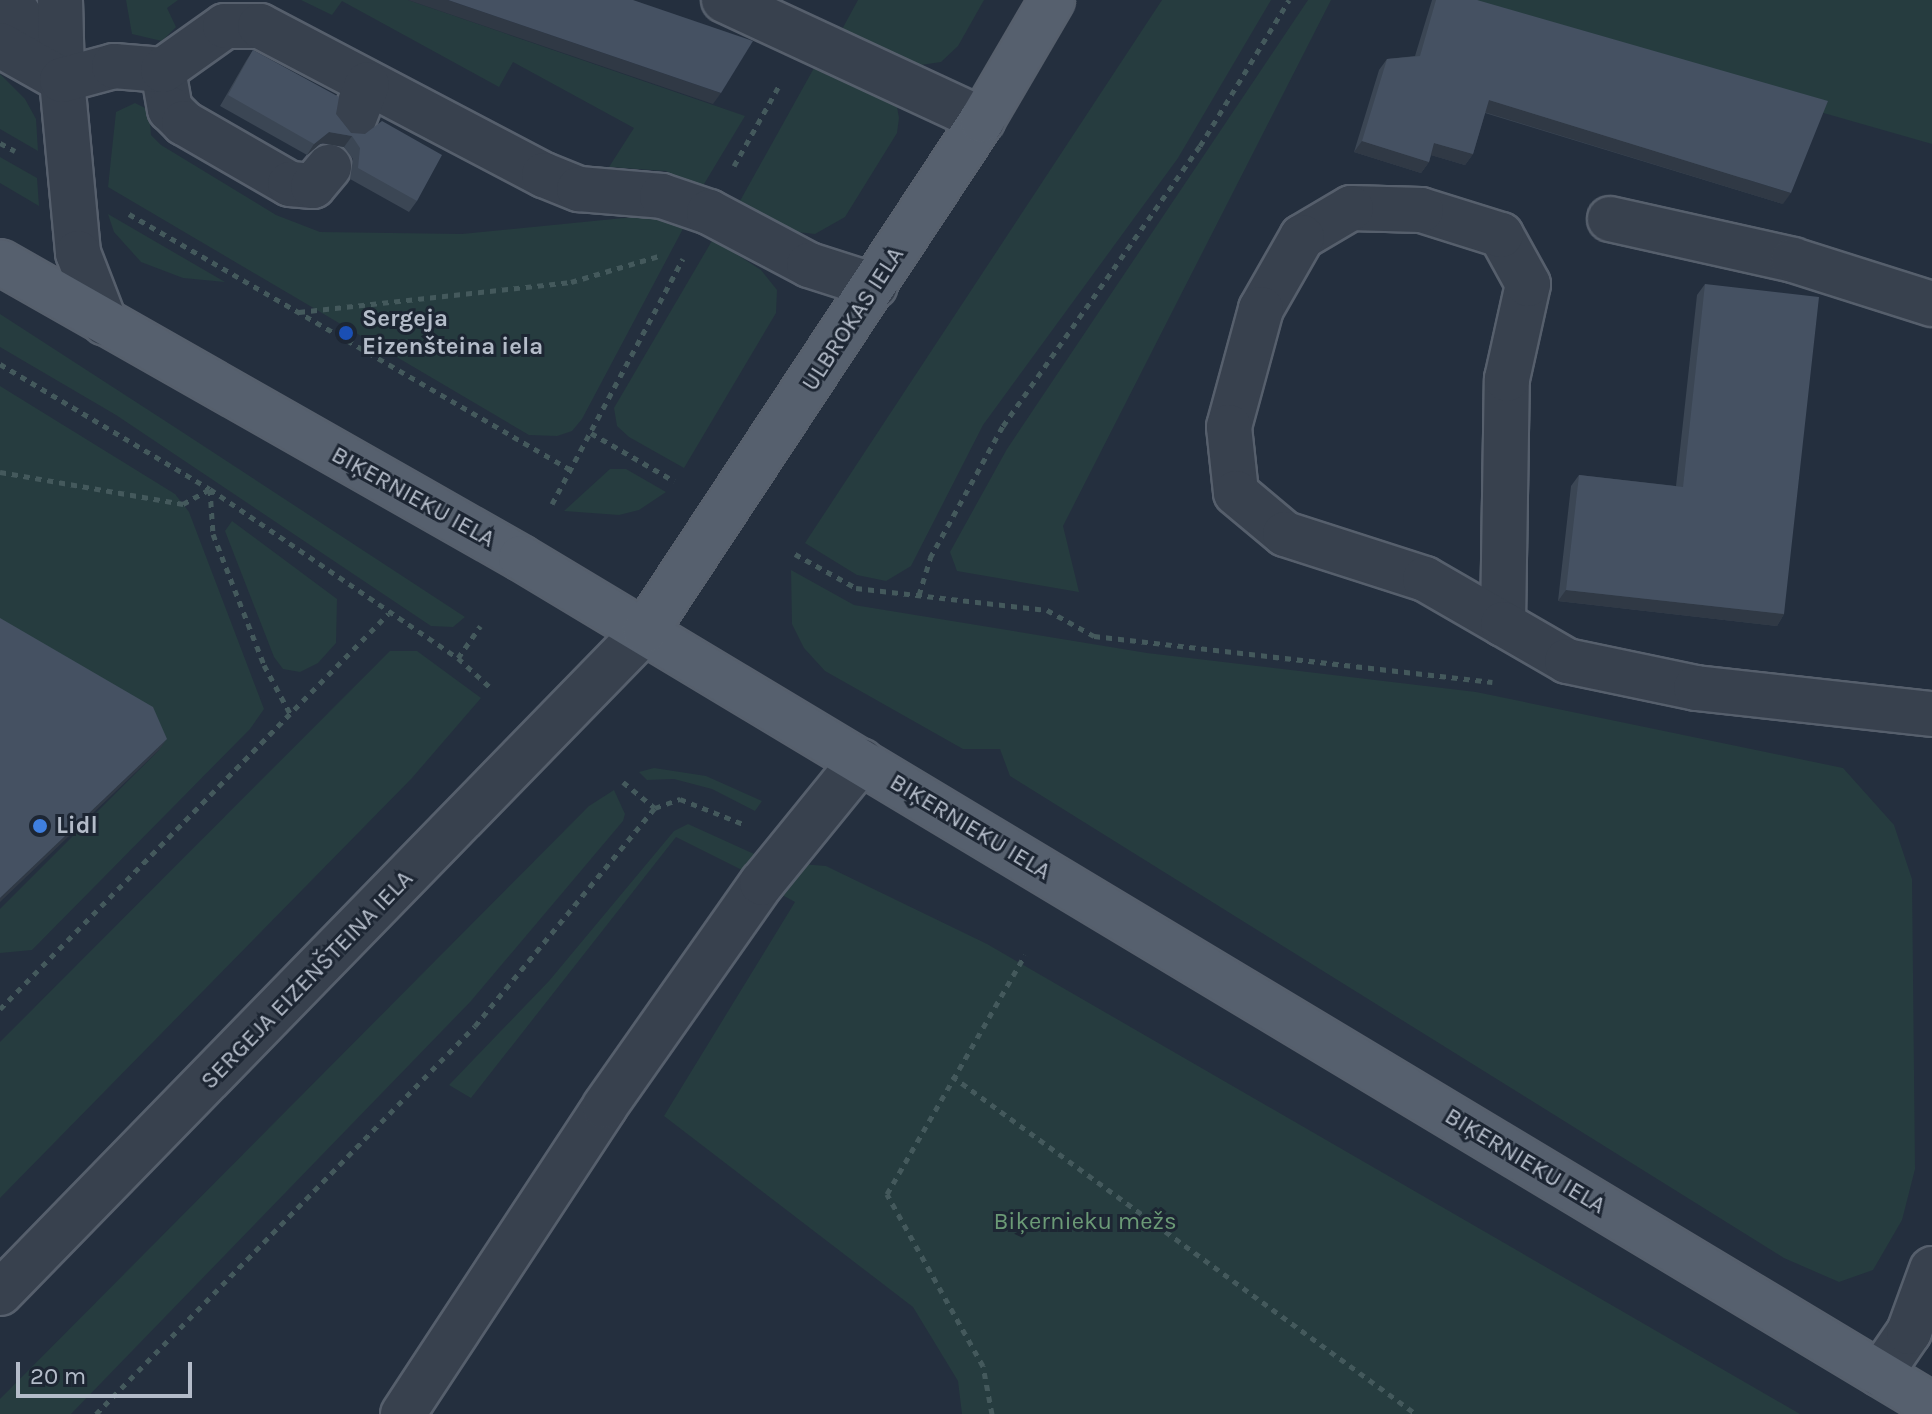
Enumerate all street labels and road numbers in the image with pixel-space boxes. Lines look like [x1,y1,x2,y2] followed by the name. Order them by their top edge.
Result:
[796,242,910,396] street label: ULBROKAS IELA
[326,440,500,554] street label: BIĶERNIEKU IELA
[884,768,1056,886] street label: BIĶERNIEKU IELA
[195,865,419,1095] street label: SERGEJA EIZENŠTEINA IELA
[1439,1102,1611,1220] street label: BIĶERNIEKU IELA

